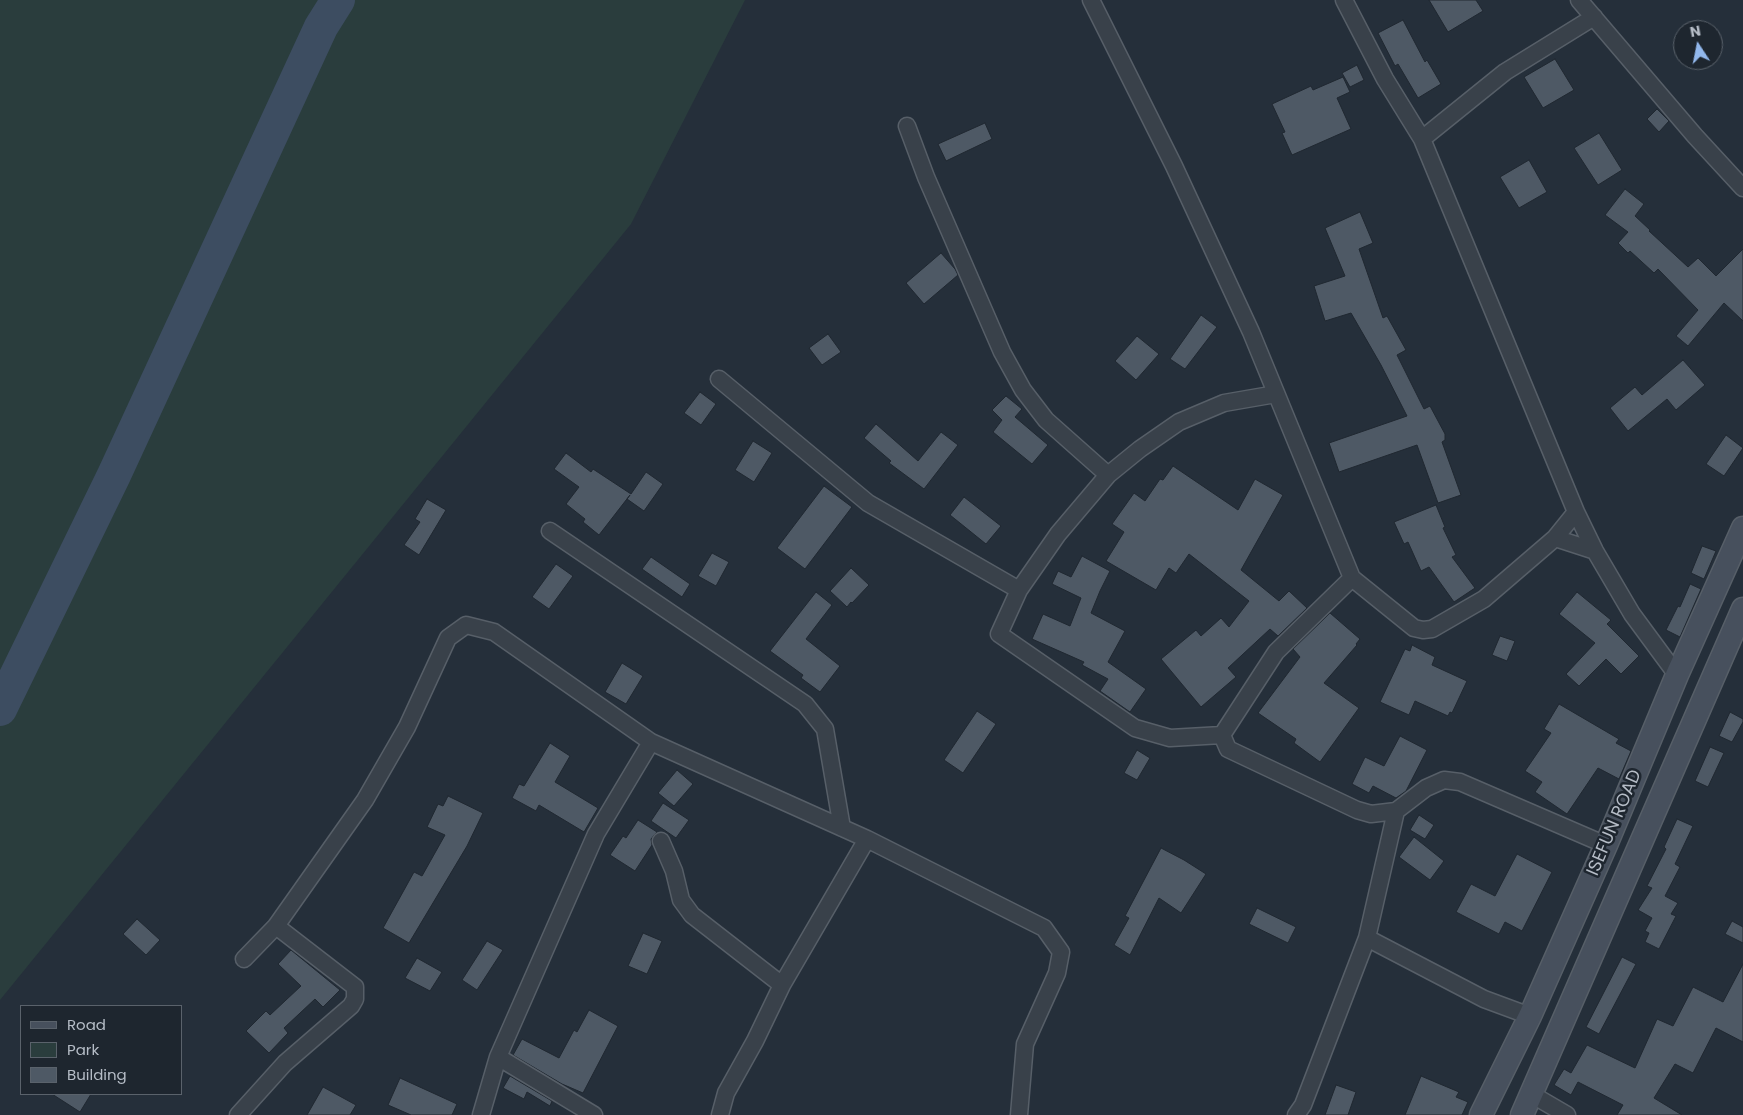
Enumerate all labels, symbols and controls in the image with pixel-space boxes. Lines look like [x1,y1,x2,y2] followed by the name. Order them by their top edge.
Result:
[1673,20,1723,70] north arrow
[1688,20,1702,42] text: N
[1583,767,1647,879] street label: ISEFUN ROAD
[20,1005,182,1095] legend
[67,1014,106,1035] text: Road
[67,1039,99,1060] text: Park
[67,1064,127,1085] text: Building

